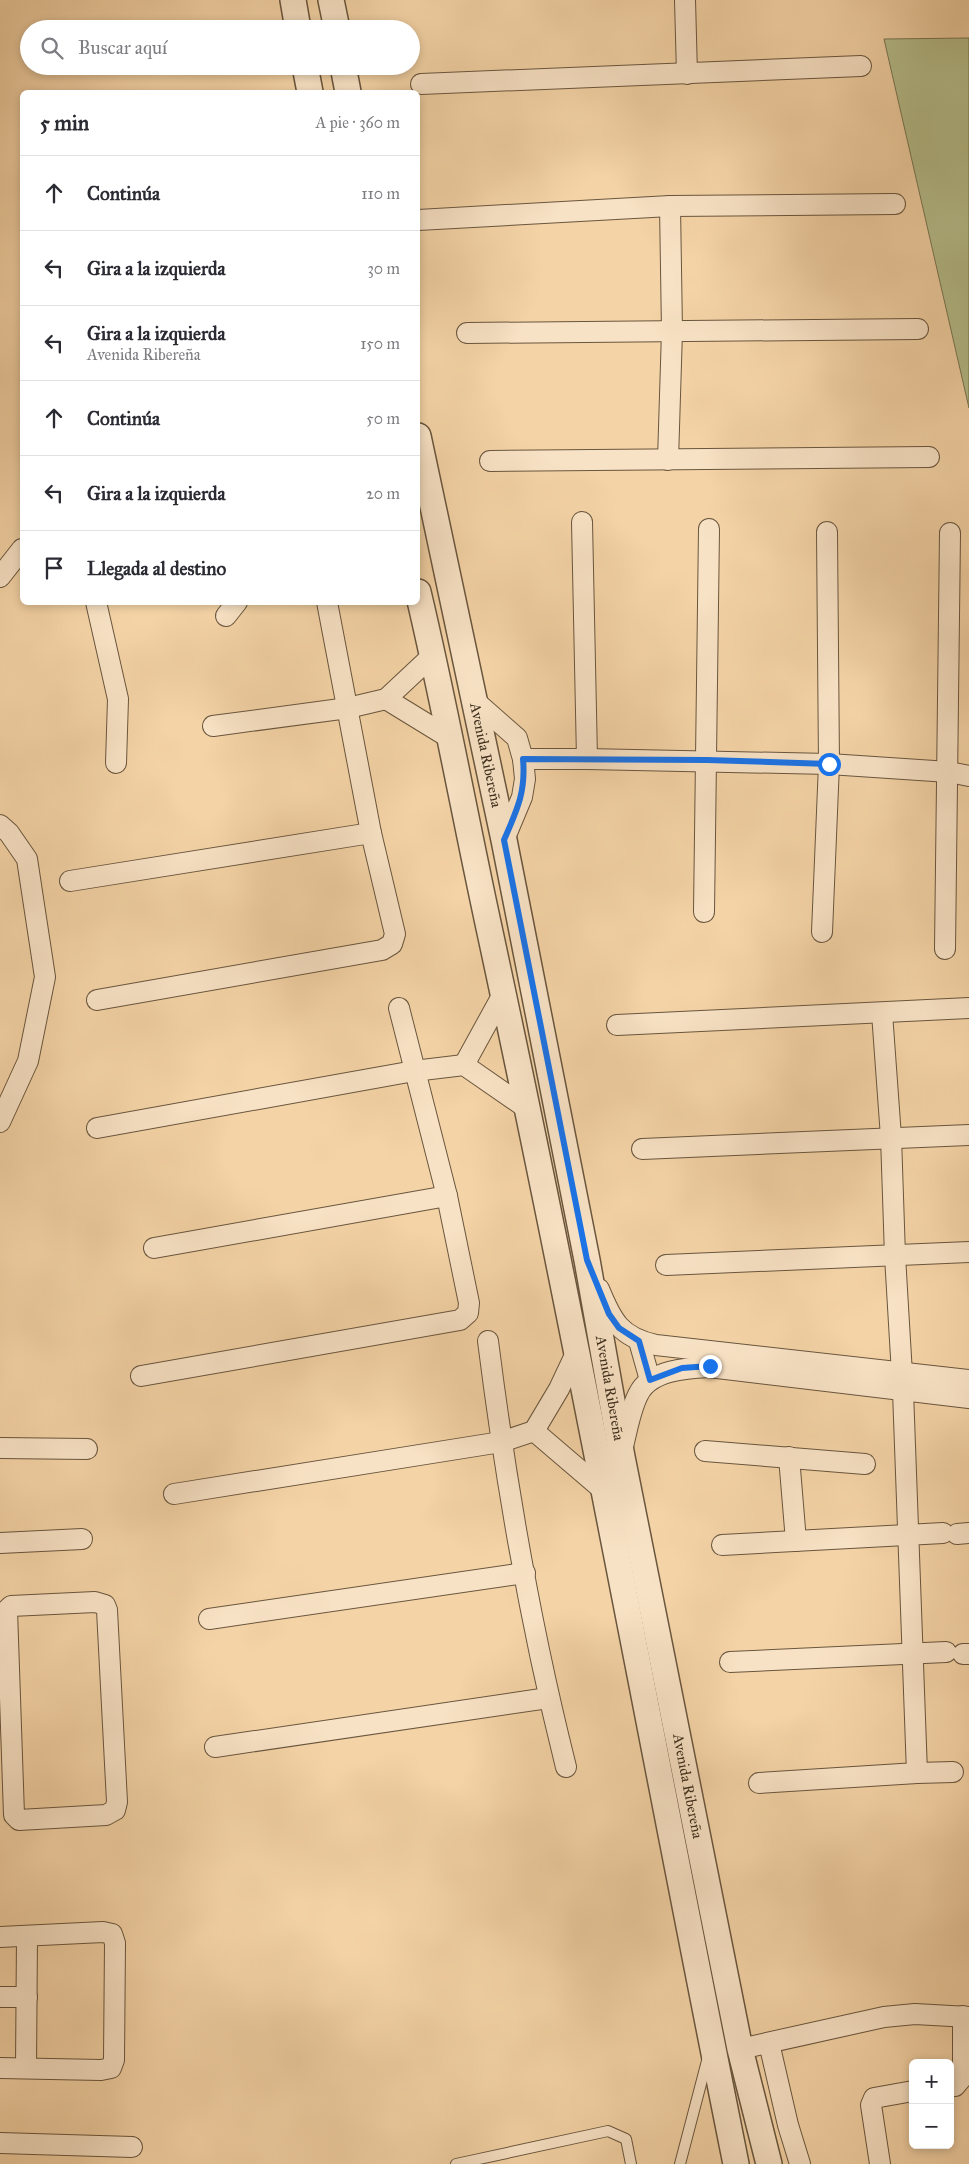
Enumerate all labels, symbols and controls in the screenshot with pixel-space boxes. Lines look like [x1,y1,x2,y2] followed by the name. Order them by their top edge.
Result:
[20,20,420,75] search box
[38,34,66,62] icon: search
[78,36,167,59] text: Buscar aquí
[40,110,89,136] text: 5 min
[316,113,400,132] text: A pie · 360 m
[40,179,68,207] icon: ahead
[87,182,160,205] text: Continúa
[361,184,400,203] text: 110 m
[40,254,68,282] icon: left
[87,257,226,280] text: Gira a la izquierda
[367,259,400,278] text: 30 m
[87,322,226,345] text: Gira a la izquierda
[40,329,68,357] icon: left
[360,334,400,353] text: 150 m
[87,345,201,364] text: Avenida Ribereña
[40,404,68,432] icon: ahead
[87,407,160,430] text: Continúa
[366,409,400,428] text: 50 m
[40,479,68,507] icon: left
[87,482,226,505] text: Gira a la izquierda
[366,484,400,503] text: 20 m
[40,554,68,582] icon: arrive
[87,557,226,580] text: Llegada al destino
[466,700,506,810] street label: Avenida Ribereña
[818,753,841,776] route start
[592,1333,628,1443] street label: Avenida Ribereña
[699,1355,722,1378] route end
[669,1731,707,1841] street label: Avenida Ribereña
[909,2059,954,2149] map controls
[909,2059,954,2104] button: +
[909,2104,954,2149] button: −

